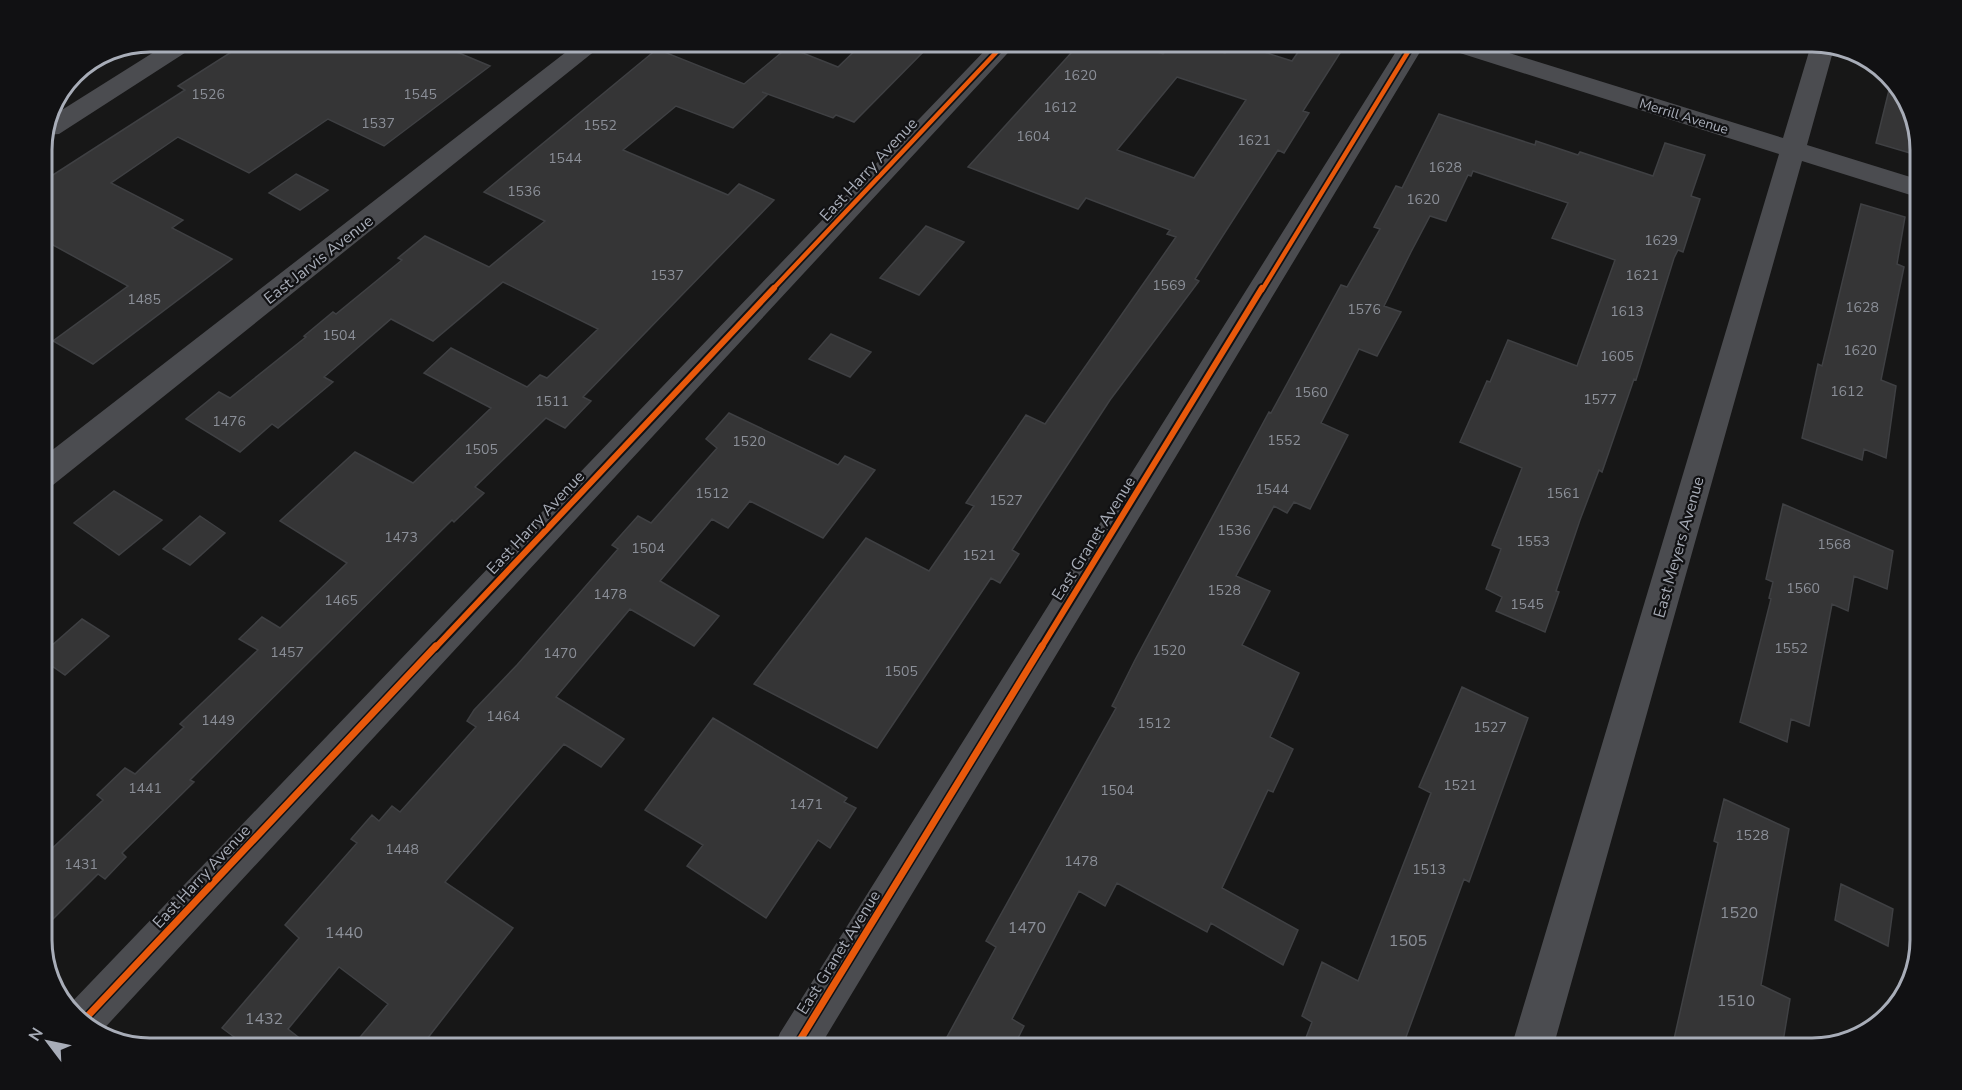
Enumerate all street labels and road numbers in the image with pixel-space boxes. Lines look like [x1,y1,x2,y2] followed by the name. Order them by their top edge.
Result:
[1637,94,1731,139] street label: Merrill Avenue
[815,113,923,226] street label: East Harry Avenue
[259,210,378,309] street label: East Jarvis Avenue
[482,466,590,579] street label: East Harry Avenue
[1047,472,1141,605] street label: East Granet Avenue
[1648,474,1710,620] street label: East Meyers Avenue
[148,820,256,933] street label: East Harry Avenue
[792,886,886,1019] street label: East Granet Avenue

